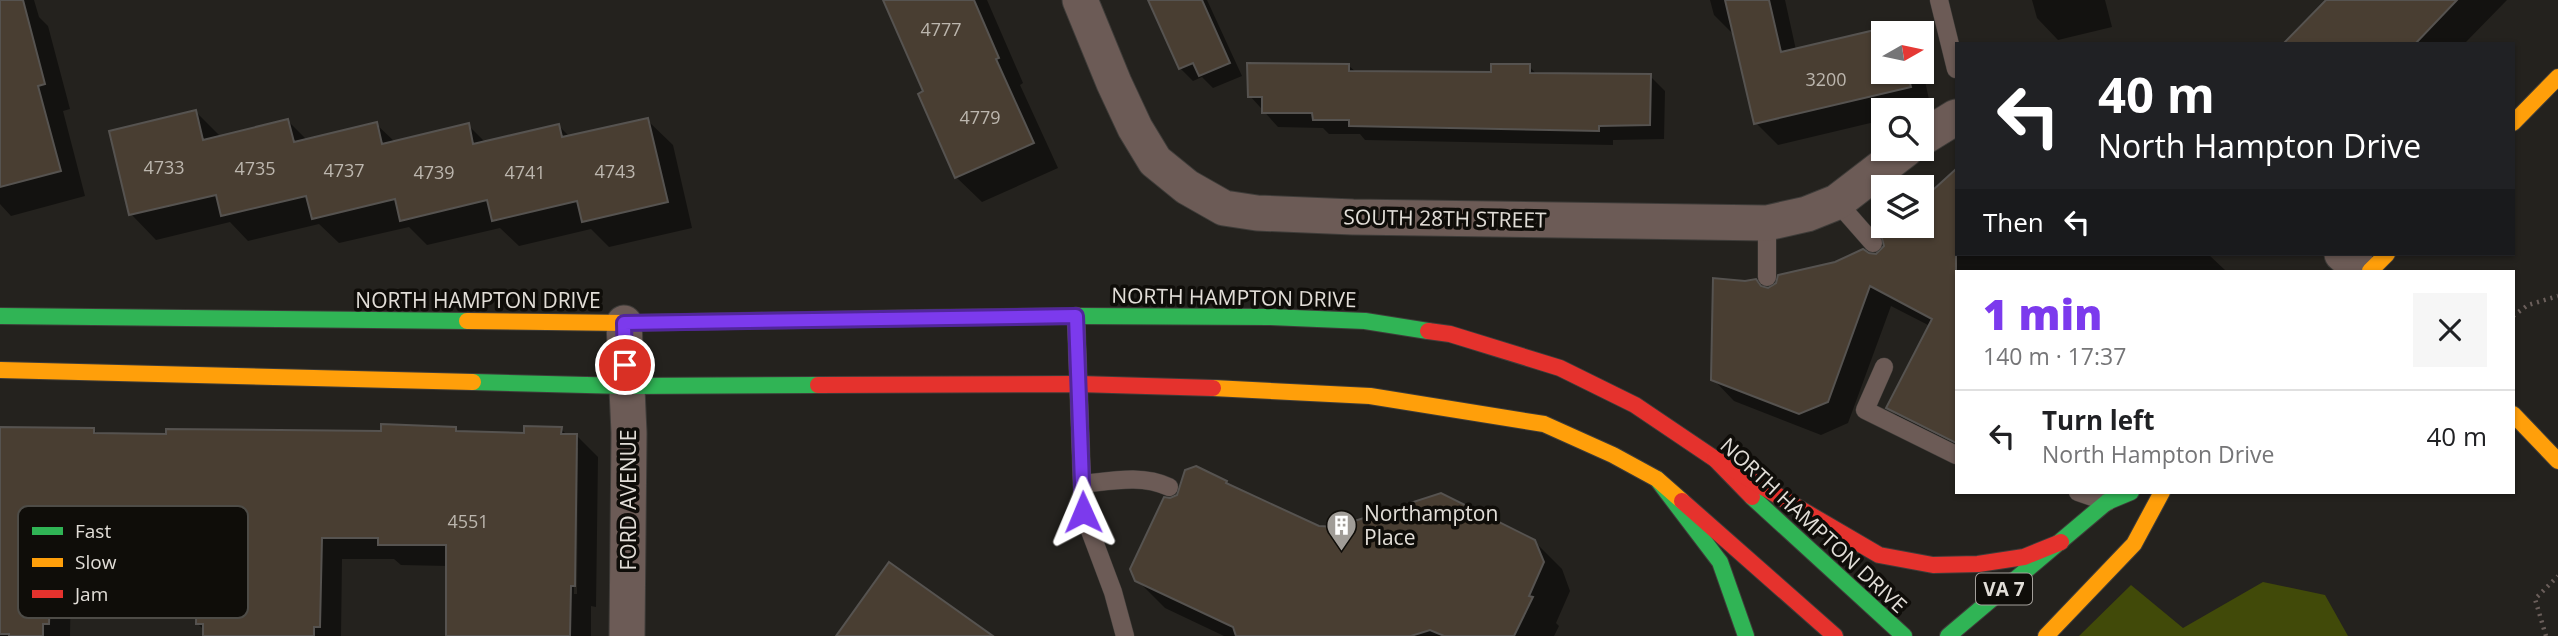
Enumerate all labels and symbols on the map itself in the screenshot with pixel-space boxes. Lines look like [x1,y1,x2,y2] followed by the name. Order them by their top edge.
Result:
[920,17,962,41] house number: 4777
[1871,21,1934,84] north arrow
[1805,67,1847,91] house number: 3200
[959,105,1001,129] house number: 4779
[143,155,185,179] house number: 4733
[234,156,276,180] house number: 4735
[323,158,365,182] house number: 4737
[594,159,636,183] house number: 4743
[413,160,455,184] house number: 4739
[504,160,546,184] house number: 4741
[1343,202,1547,234] street label: SOUTH 28TH STREET
[1111,281,1357,313] street label: NORTH HAMPTON DRIVE
[355,286,601,314] street label: NORTH HAMPTON DRIVE
[595,335,655,395] pin
[614,429,642,571] street label: FORD AVENUE
[1715,431,1913,619] street label: NORTH HAMPTON DRIVE
[1046,475,1120,549] position arrow
[1364,499,1498,551] place label: Northampton Place
[18,506,248,618] legend
[1324,508,1358,552] building icon: Northampton Place
[447,509,489,533] house number: 4551
[75,518,111,544] text: Fast
[75,549,117,575] text: Slow
[1976,574,2032,604] road number: VA 7
[73,581,108,607] text: Jam

